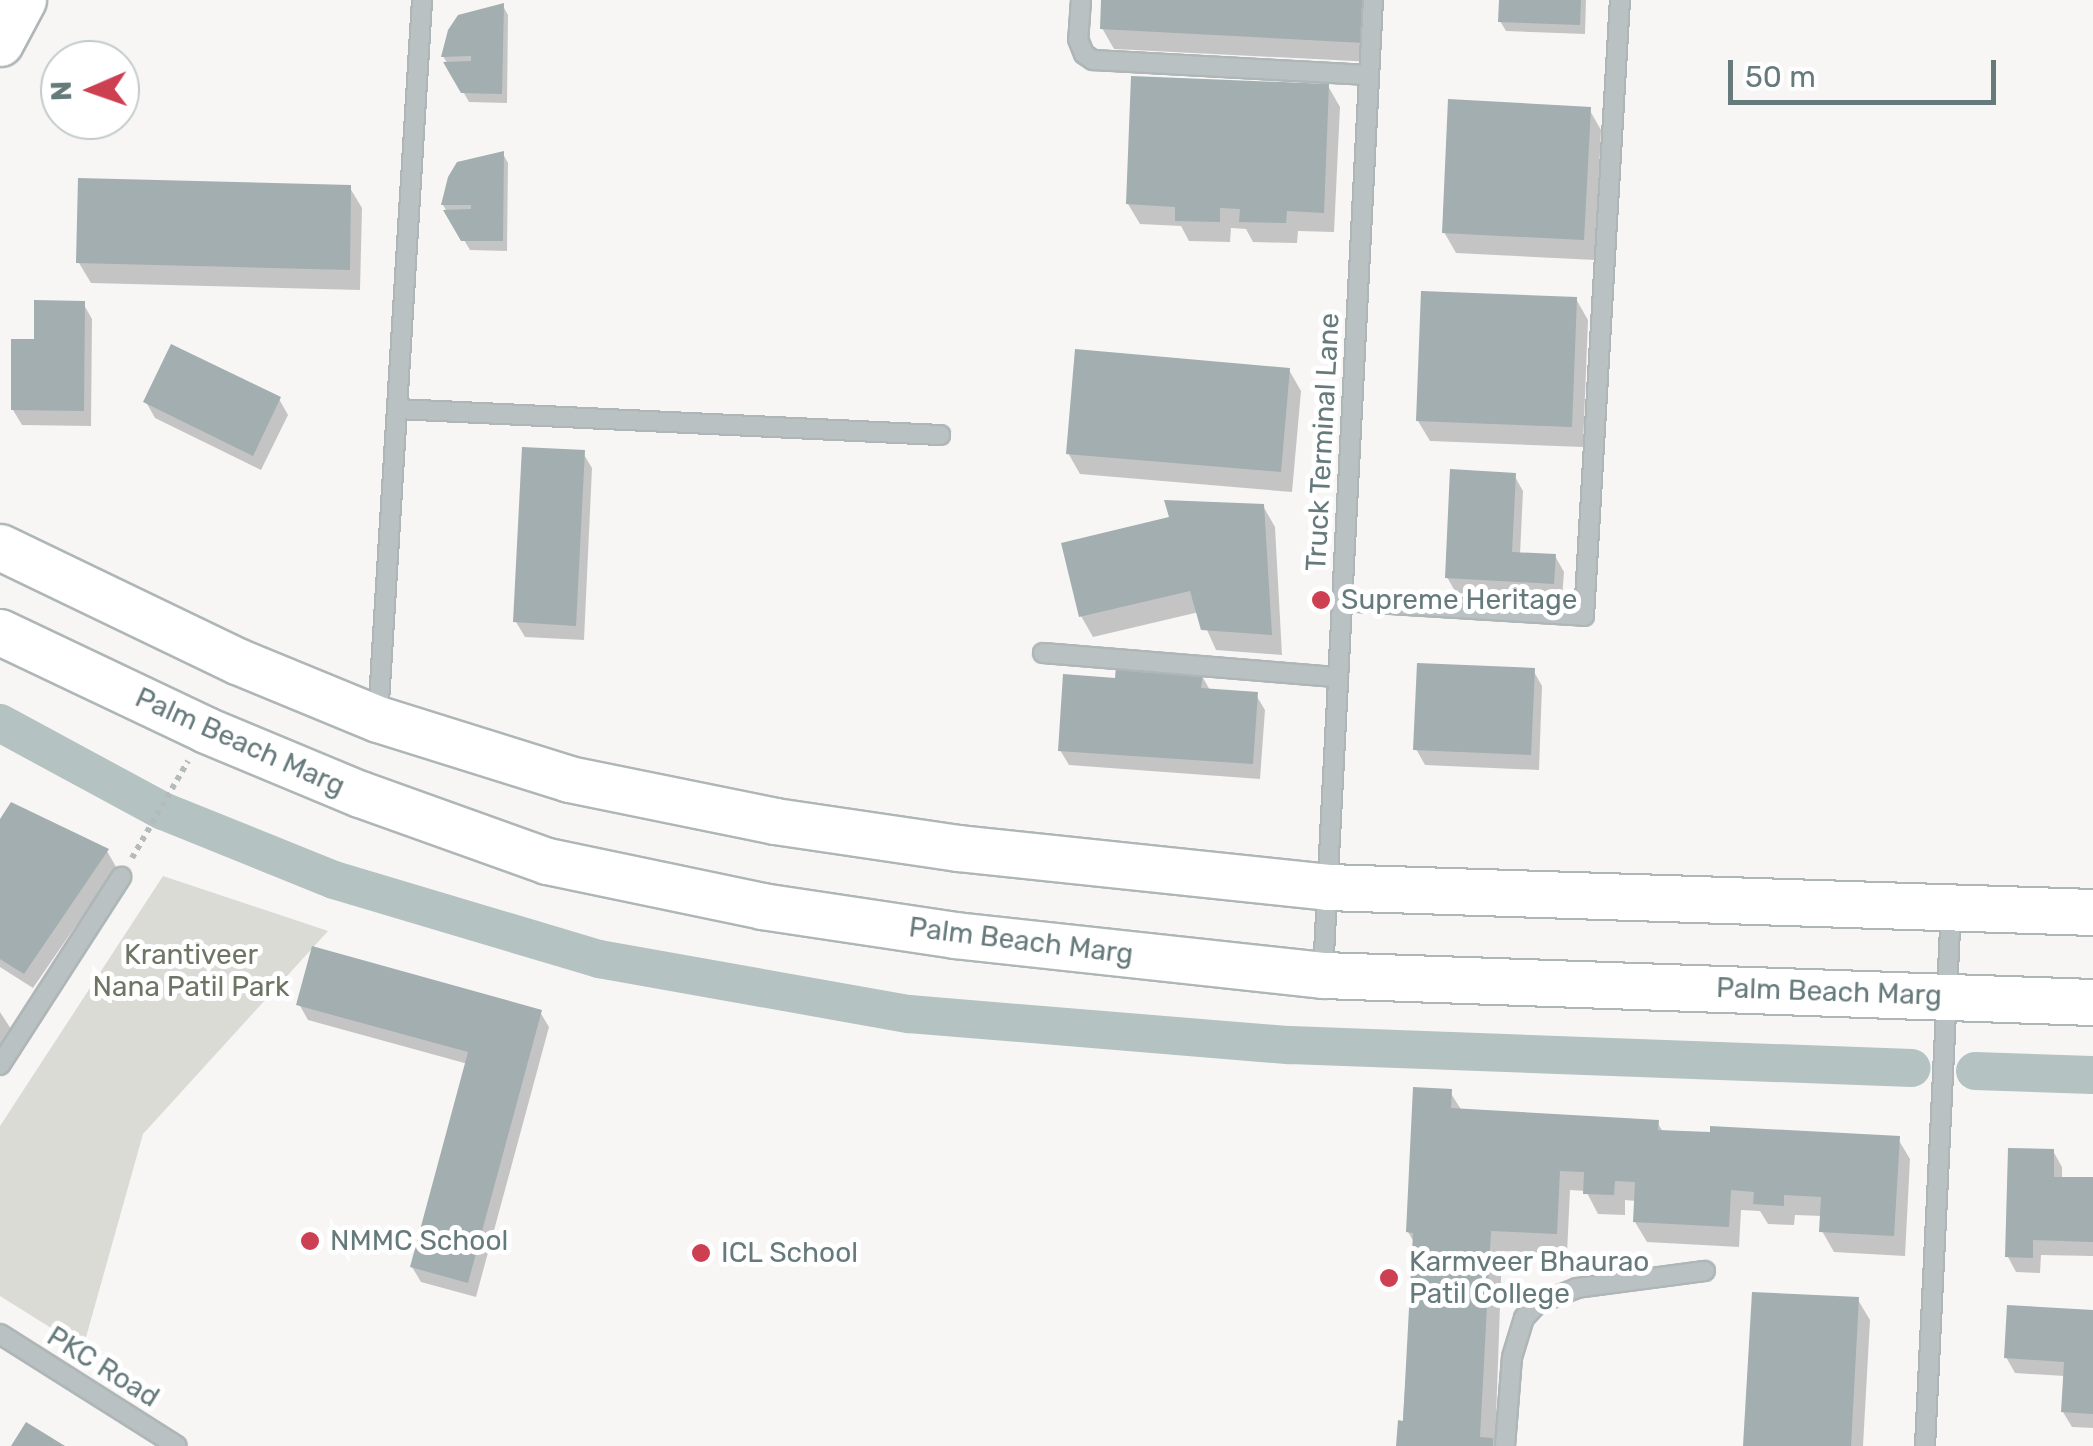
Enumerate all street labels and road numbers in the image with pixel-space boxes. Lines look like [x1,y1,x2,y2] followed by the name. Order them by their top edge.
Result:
[1299,311,1347,573] street label: Truck Terminal Lane
[130,681,350,803] street label: Palm Beach Marg
[907,911,1135,971] street label: Palm Beach Marg
[1716,971,1942,1013] street label: Palm Beach Marg
[41,1319,165,1415] street label: PKC Road

